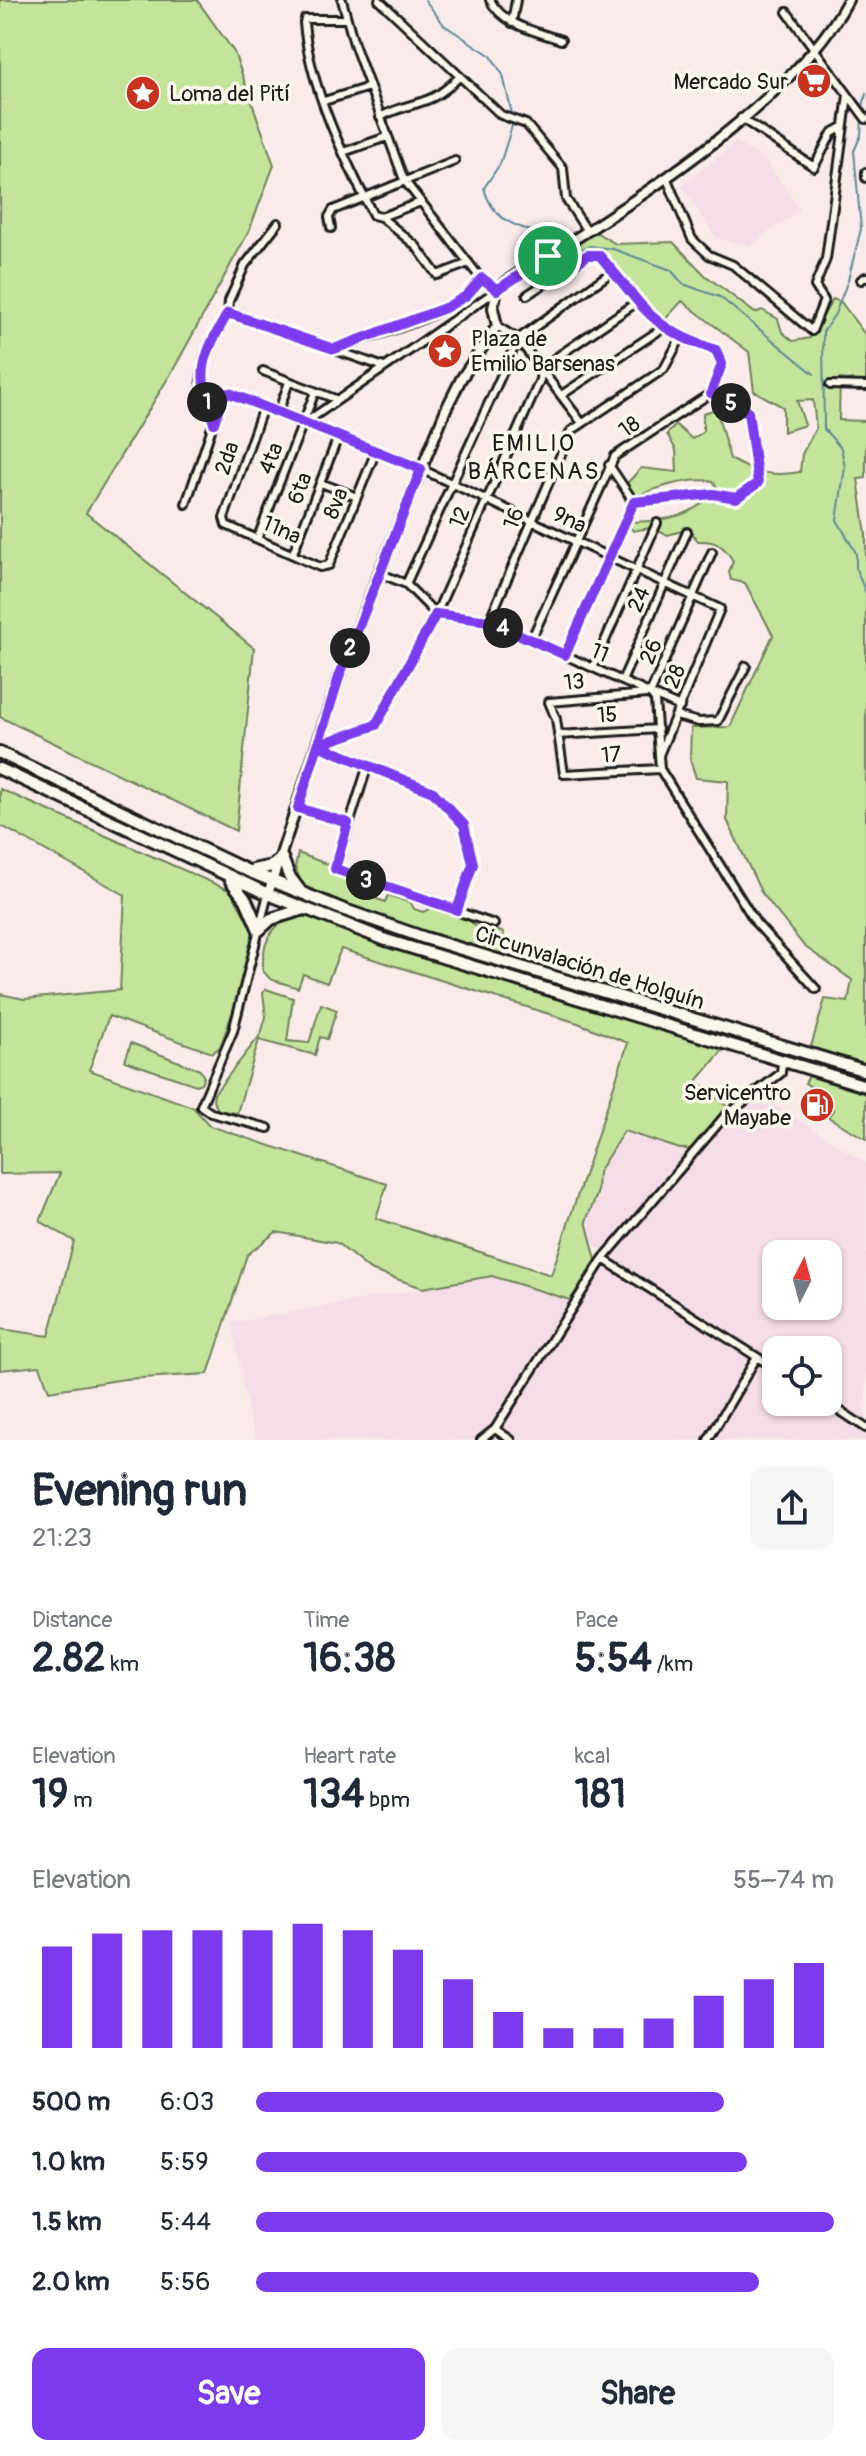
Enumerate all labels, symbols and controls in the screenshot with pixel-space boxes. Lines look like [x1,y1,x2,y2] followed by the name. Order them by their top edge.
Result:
[795,62,833,100] supermarket icon: Mercado Sur
[673,68,788,96] place label: Mercado Sur
[124,74,162,112] place icon: Loma del Pití
[169,80,290,108] place label: Loma del Pití
[514,222,582,290] pin
[526,234,570,278] icon: arrive
[471,325,615,378] place label: Plaza de Emilio Barsenas
[426,332,464,370] place icon: Plaza de Emilio Barsenas
[187,382,227,422] pin: 1
[711,383,751,423] pin: 5
[203,388,211,416] text: 1
[725,389,737,417] text: 5
[614,410,646,444] street label: 18
[467,429,601,486] district label: EMILIO BÁRCENAS
[208,438,246,479] street label: 2da
[252,438,290,478] street label: 4ta
[281,468,319,508] street label: 6ta
[317,484,355,523] street label: 8va
[548,500,591,540] street label: 9na
[443,502,477,533] street label: 12
[497,503,531,534] street label: 16
[258,509,306,551] street label: 11na
[621,582,657,617] street label: 24
[483,608,523,648] pin: 4
[497,614,509,642] text: 4
[330,628,370,668] pin: 2
[344,634,356,662] text: 2
[633,634,669,669] street label: 26
[586,637,613,669] street label: 11
[657,660,692,693] street label: 28
[562,667,586,697] street label: 13
[596,700,618,730] street label: 15
[600,740,622,770] street label: 17
[346,860,386,900] pin: 3
[360,866,372,894] text: 3
[472,920,708,1016] street label: Circunvalación de Holguín
[684,1079,791,1132] place label: Servicentro Mayabe
[798,1086,836,1124] fuel station icon: Servicentro Mayabe
[762,1240,842,1320] north arrow
[762,1240,842,1416] map controls
[762,1336,842,1416] button: locate
[32,1464,247,1519] text: Evening run
[750,1466,834,1550] button: share
[32,1522,92,1554] text: 21:23
[32,1606,112,1634] text: Distance
[303,1606,349,1634] text: Time
[575,1606,618,1634] text: Pace
[32,1634,106,1683] text: 2.82
[303,1634,395,1683] text: 16:38
[575,1634,652,1683] text: 5:54
[106,1650,139,1678] text: km
[652,1650,693,1678] text: /km
[32,1742,116,1770] text: Elevation
[303,1742,396,1770] text: Heart rate
[575,1742,610,1770] text: kcal
[32,1770,68,1819] text: 19
[303,1770,365,1819] text: 134
[575,1770,626,1819] text: 181
[68,1786,93,1814] text: m
[365,1786,410,1814] text: bpm
[32,1864,131,1896] text: Elevation
[733,1864,834,1896] text: 55–74 m
[32,2086,110,2118] text: 500 m
[160,2086,214,2118] text: 6:03
[32,2146,105,2178] text: 1.0 km
[160,2146,209,2178] text: 5:59
[32,2206,102,2238] text: 1.5 km
[160,2206,211,2238] text: 5:44
[32,2266,110,2298] text: 2.0 km
[160,2266,210,2298] text: 5:56
[32,2348,425,2440] button: Save
[441,2348,834,2440] button: Share

